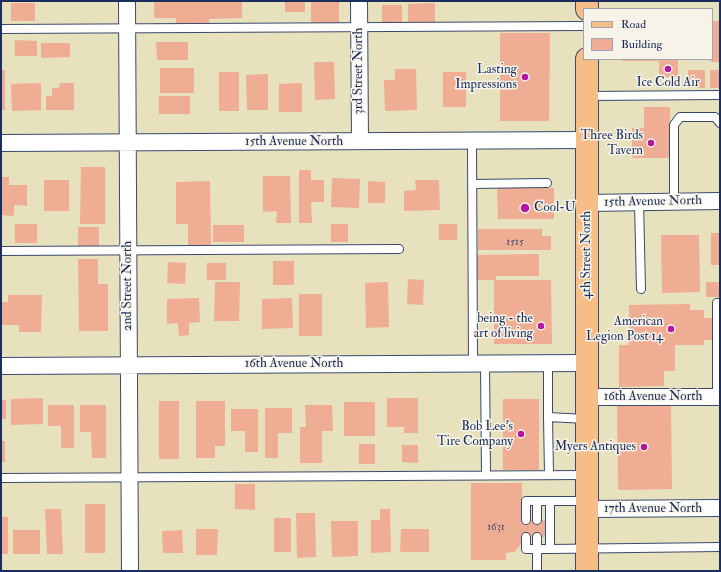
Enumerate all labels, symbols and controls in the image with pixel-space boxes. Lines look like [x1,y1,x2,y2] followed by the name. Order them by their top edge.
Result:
[583,8,713,60] legend
[621,17,646,32] text: Road
[351,28,367,114] street label: 3rd Street North
[621,37,662,52] text: Building
[455,62,517,93] place label: Lasting Impressions
[663,64,673,74] marker: Ice Cold Air
[520,72,530,82] marker: Lasting Impressions
[636,75,700,91] place label: Ice Cold Air
[581,128,643,159] place label: Three Birds Tavern
[245,134,343,150] street label: 15th Avenue North
[646,138,656,148] marker: Three Birds Tavern
[604,193,702,211] street label: 15th Avenue North
[534,200,576,216] place label: Cool-U
[519,202,531,214] marker: Cool-U
[579,211,595,299] street label: 4th Street North
[506,236,524,250] house number: 1515
[120,241,136,331] street label: 2nd Street North
[474,311,533,342] place label: being - the art of living
[586,314,663,345] place label: American Legion Post 14
[536,321,546,331] marker: being - the art of living
[666,324,676,334] marker: American Legion Post 14
[245,356,343,372] street label: 16th Avenue North
[604,389,702,405] street label: 16th Avenue North
[437,419,513,450] place label: Bob Lee's Tire Company
[516,429,526,439] marker: Bob Lee's Tire Company
[555,439,636,455] place label: Myers Antiques
[639,442,649,452] marker: Myers Antiques
[604,501,702,517] street label: 17th Avenue North
[487,521,505,535] house number: 1631

